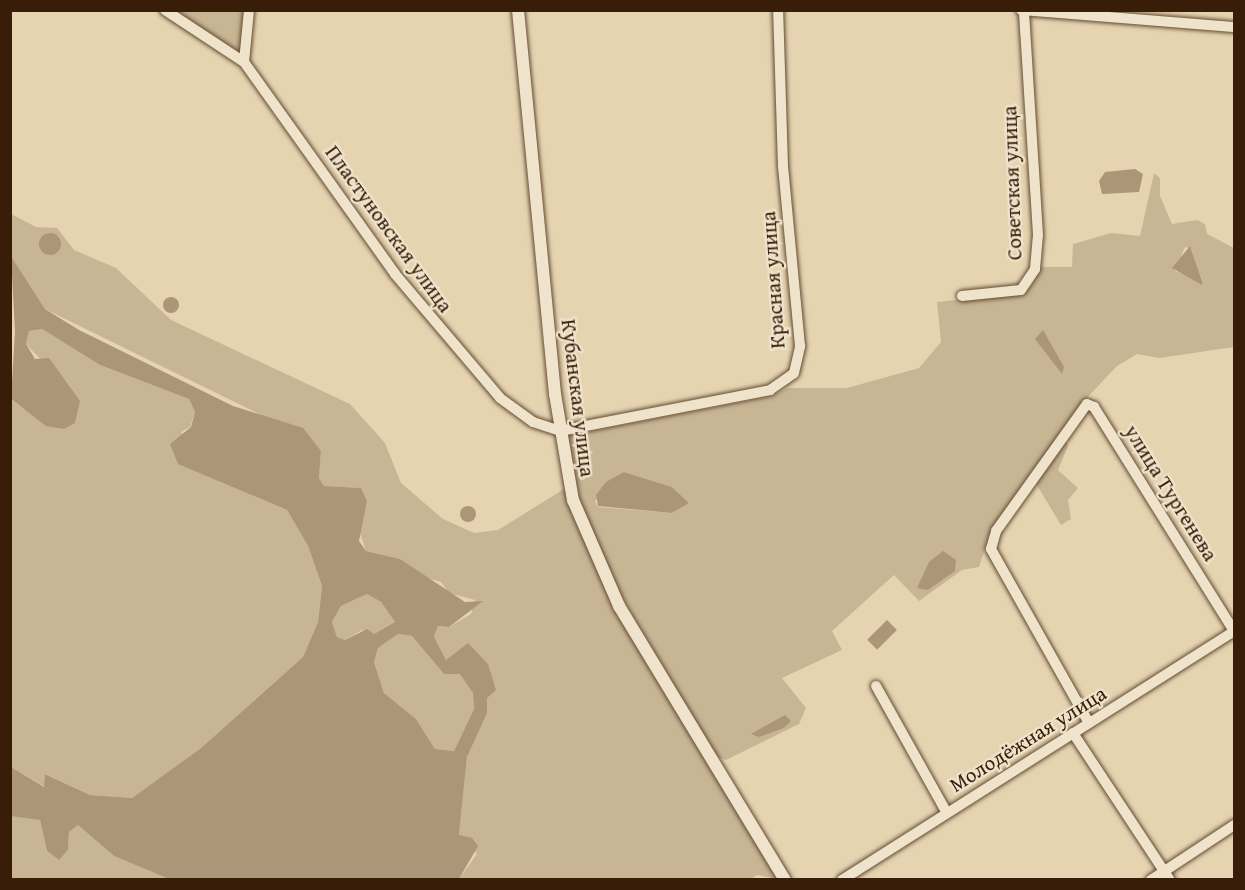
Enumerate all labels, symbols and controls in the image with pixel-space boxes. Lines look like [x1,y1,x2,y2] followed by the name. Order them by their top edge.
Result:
[997,105,1027,261] street label: Советская улица
[320,140,458,318] street label: Пластуновская улица
[756,210,790,350] street label: Красная улица
[556,318,600,478] street label: Кубанская улица
[1119,420,1223,566] street label: улица Тургенева
[945,681,1111,797] street label: Молодёжная улица

